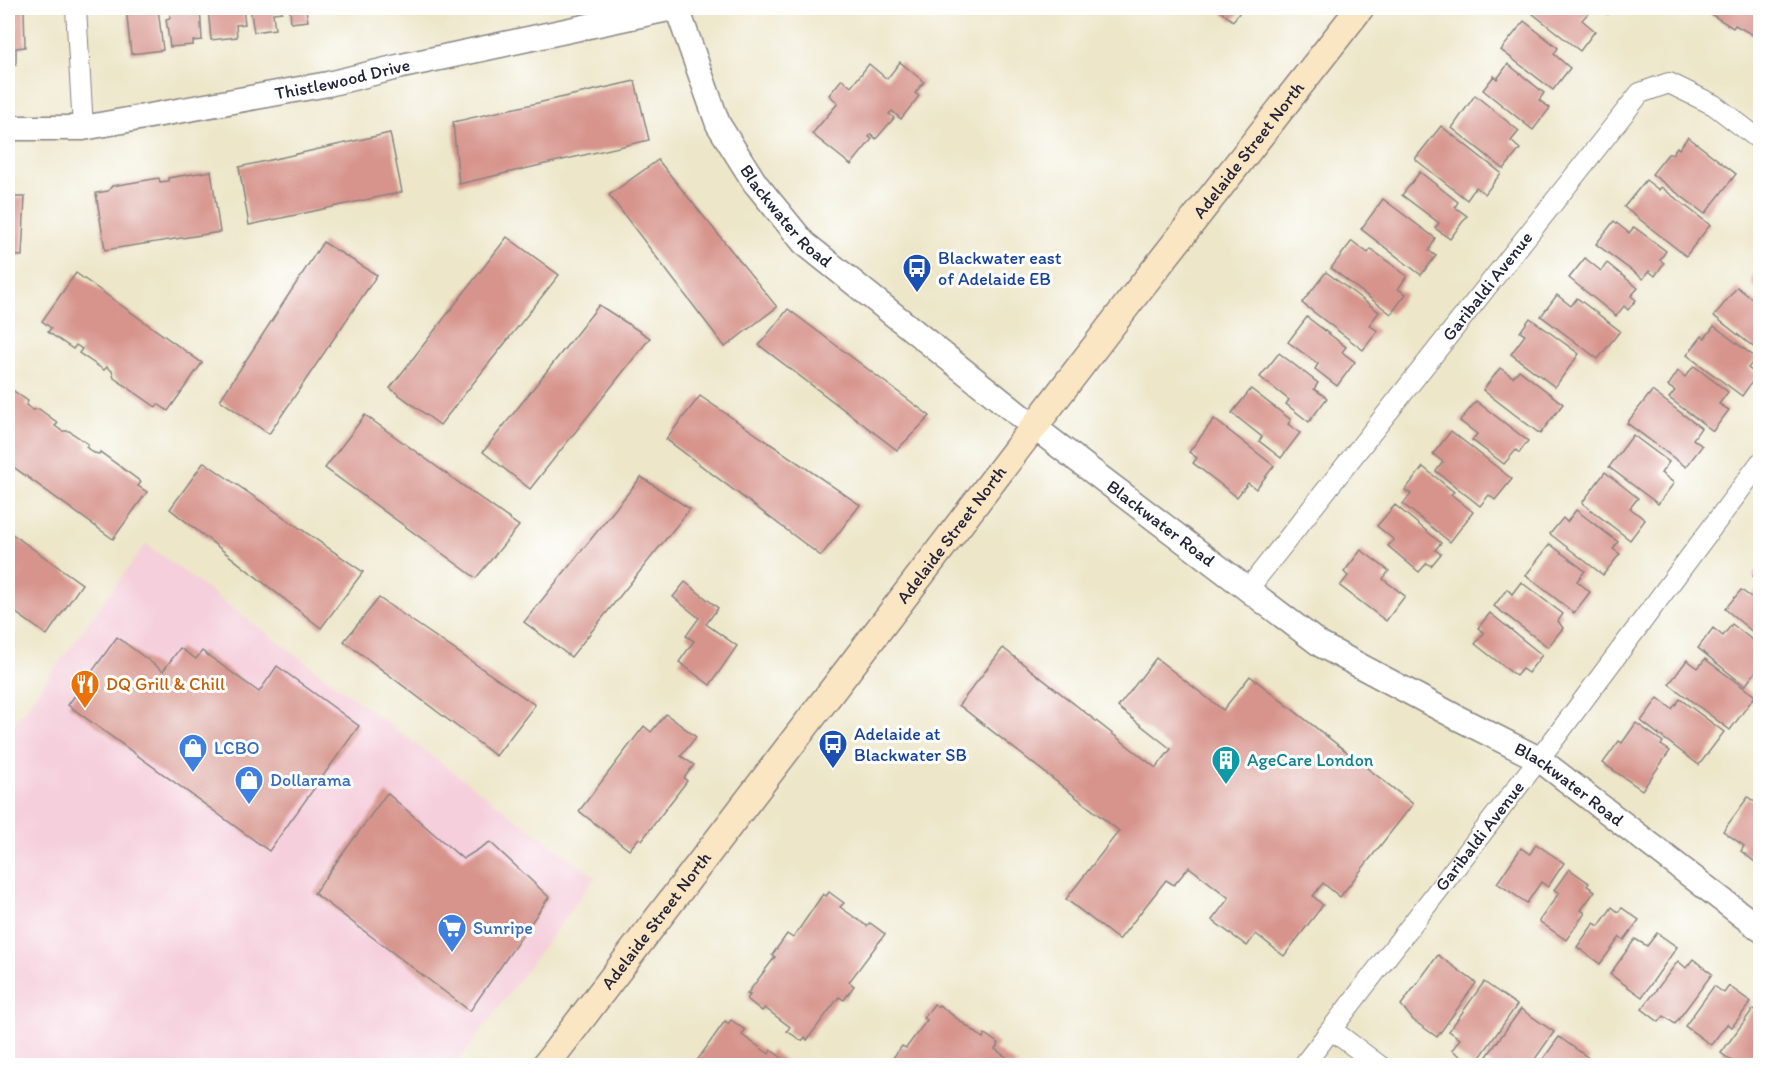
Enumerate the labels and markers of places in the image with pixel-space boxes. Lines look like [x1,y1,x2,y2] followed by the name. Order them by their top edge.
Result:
[938,247,1062,290] place label: Blackwater east of Adelaide EB
[901,252,933,294] bus stop icon: Blackwater east of Adelaide EB
[69,668,101,710] restaurant icon: DQ Grill & Chill
[106,673,225,695] place label: DQ Grill & Chill
[854,723,967,766] place label: Adelaide at Blackwater SB
[817,728,849,770] bus stop icon: Adelaide at Blackwater SB
[177,732,209,774] shop icon: LCBO
[214,737,260,759] place label: LCBO
[1210,744,1242,786] building icon: AgeCare London
[1247,749,1374,771] place label: AgeCare London
[233,764,265,806] shop icon: Dollarama
[270,769,352,791] place label: Dollarama
[436,912,468,954] supermarket icon: Sunripe
[473,917,533,939] place label: Sunripe

